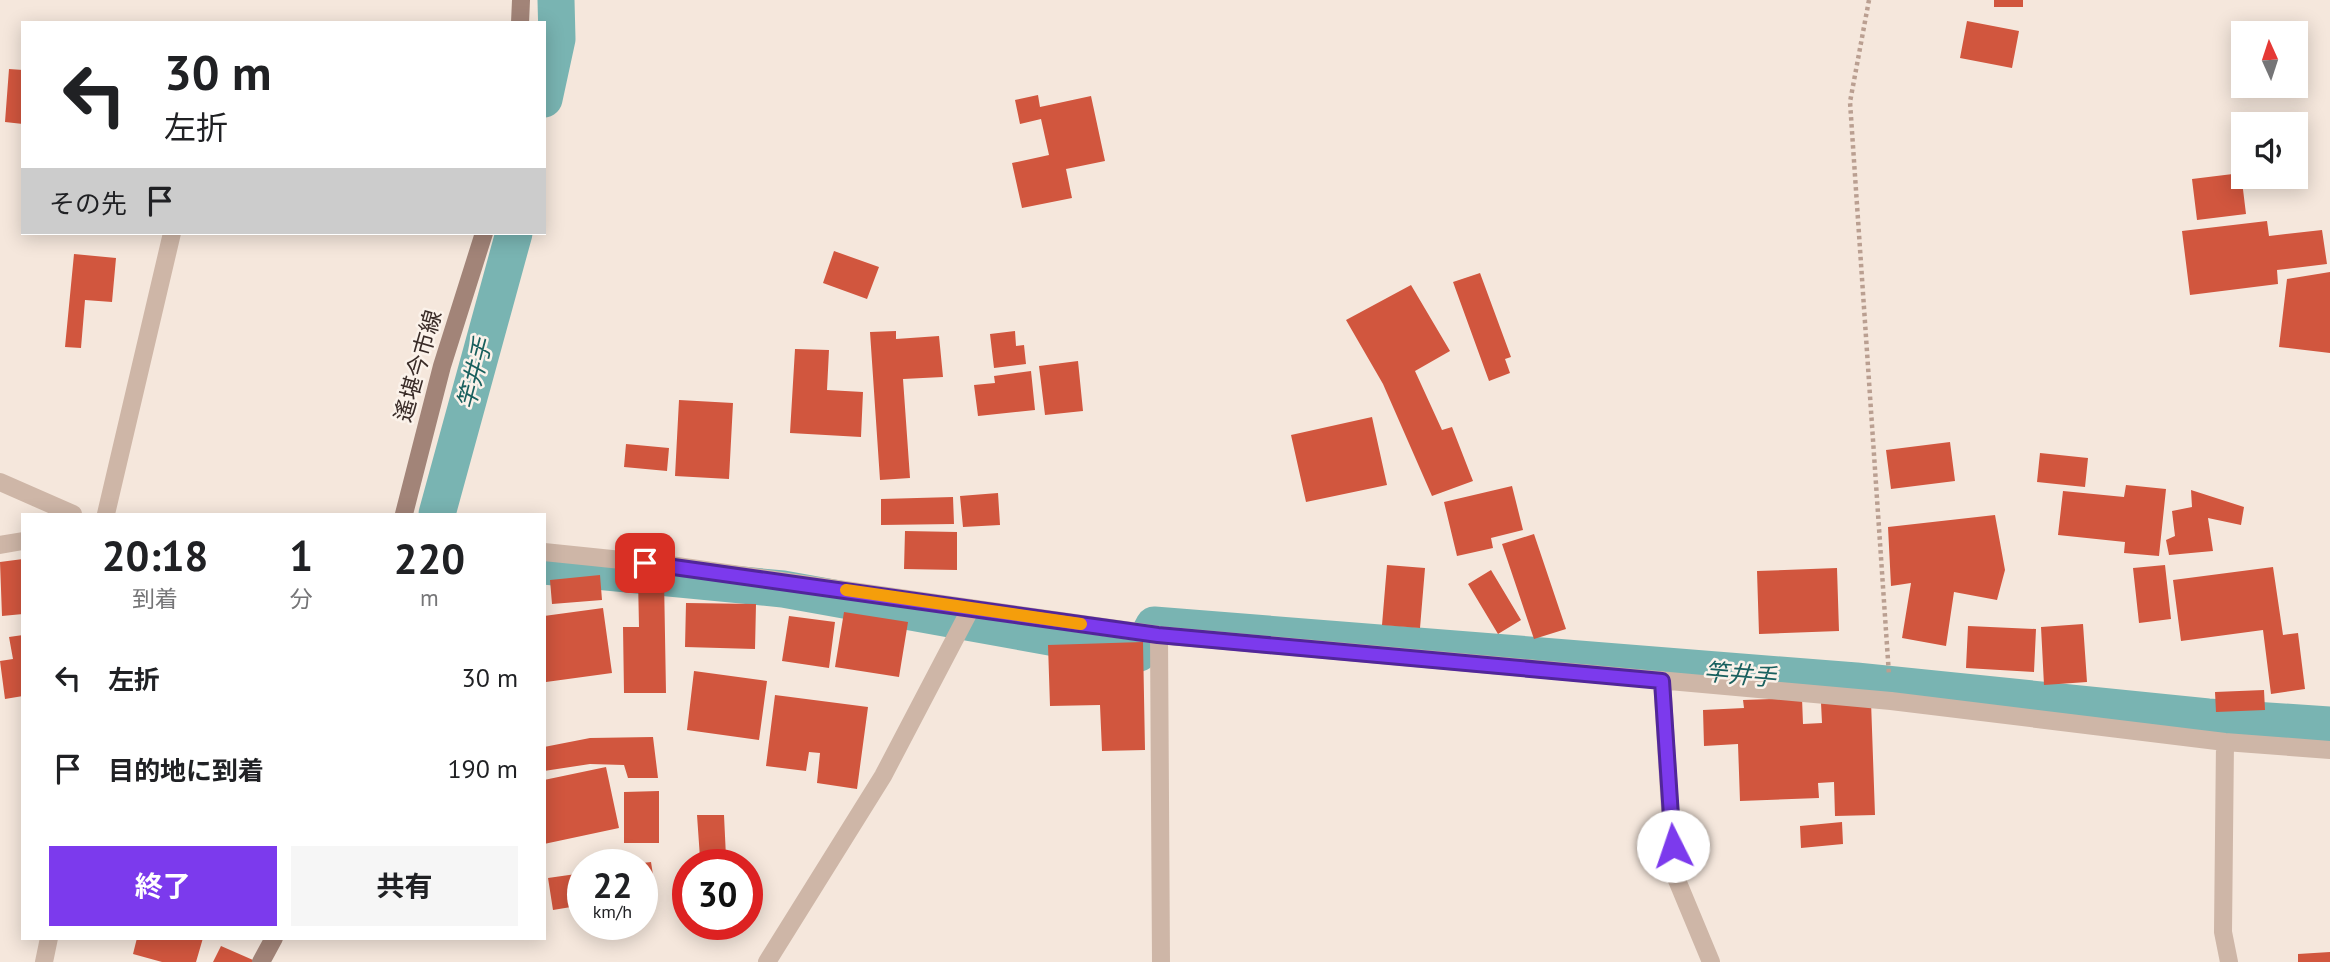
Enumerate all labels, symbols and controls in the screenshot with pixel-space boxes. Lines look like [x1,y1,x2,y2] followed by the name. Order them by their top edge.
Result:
[2231,21,2308,98] north arrow
[2231,21,2308,189] map controls
[164,40,271,104] text: 30 m
[49,49,140,140] icon: left
[164,106,228,148] text: 左折
[2231,112,2308,189] button: sound
[141,182,179,220] icon: arrive
[49,187,127,220] text: その先
[388,307,447,425] street label: 遙堪今市線
[450,333,499,413] water label: 竿井手
[102,528,208,583] text: 20:18
[289,528,313,583] text: 1
[394,531,465,586] text: 220
[615,533,675,593] pin
[626,544,664,582] icon: arrive
[420,583,439,612] text: m
[132,584,178,613] text: 到着
[290,584,313,613] text: 分
[1703,656,1779,693] water label: 竿井手
[49,659,87,697] icon: left
[462,661,518,694] text: 30 m
[108,663,160,696] text: 左折
[49,750,87,788] icon: arrive
[447,752,518,785] text: 190 m
[108,754,264,787] text: 目的地に到着
[1636,809,1710,883] position arrow
[49,846,277,926] button: 終了
[291,846,518,926] button: 共有
[672,849,763,940] speed limit sign: 30
[593,862,632,908] text: 22
[593,900,632,923] text: km/h

